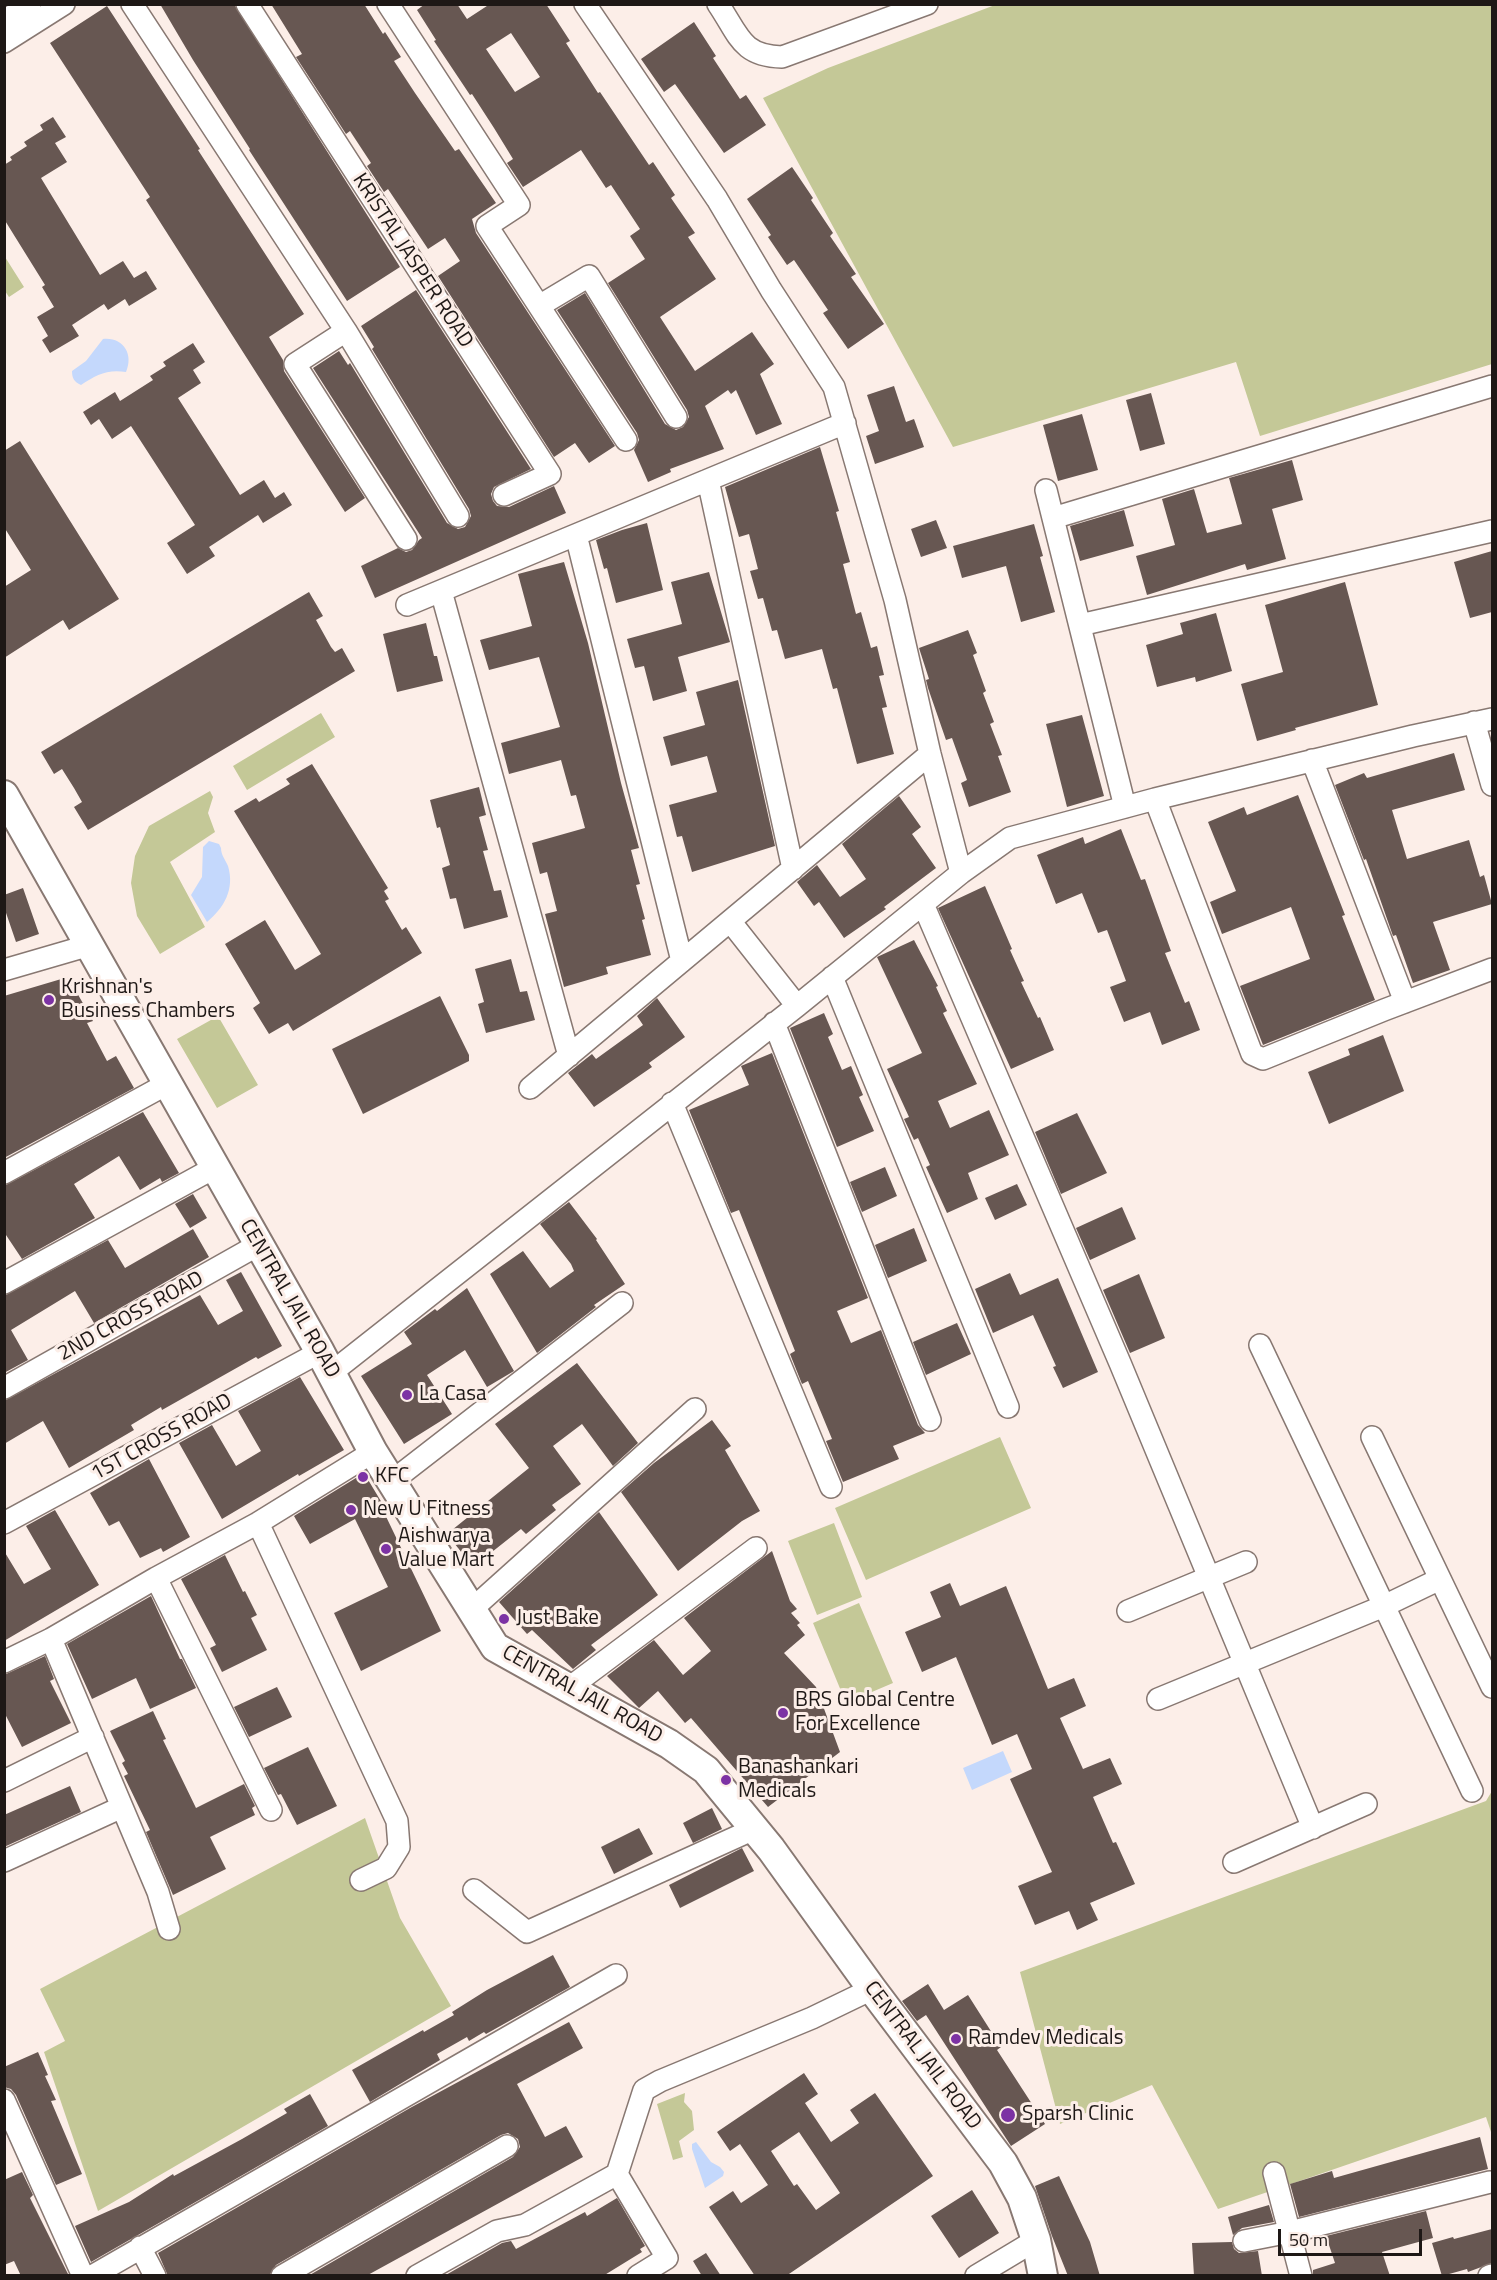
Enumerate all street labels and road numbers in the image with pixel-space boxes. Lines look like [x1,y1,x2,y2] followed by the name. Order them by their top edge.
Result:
[346,169,478,353] street label: KRISTAL JASPER ROAD
[233,1215,345,1383] street label: CENTRAL JAIL ROAD
[54,1267,208,1367] street label: 2ND CROSS ROAD
[87,1389,237,1487] street label: 1ST CROSS ROAD
[497,1641,667,1749] street label: CENTRAL JAIL ROAD
[858,1977,986,2135] street label: CENTRAL JAIL ROAD

